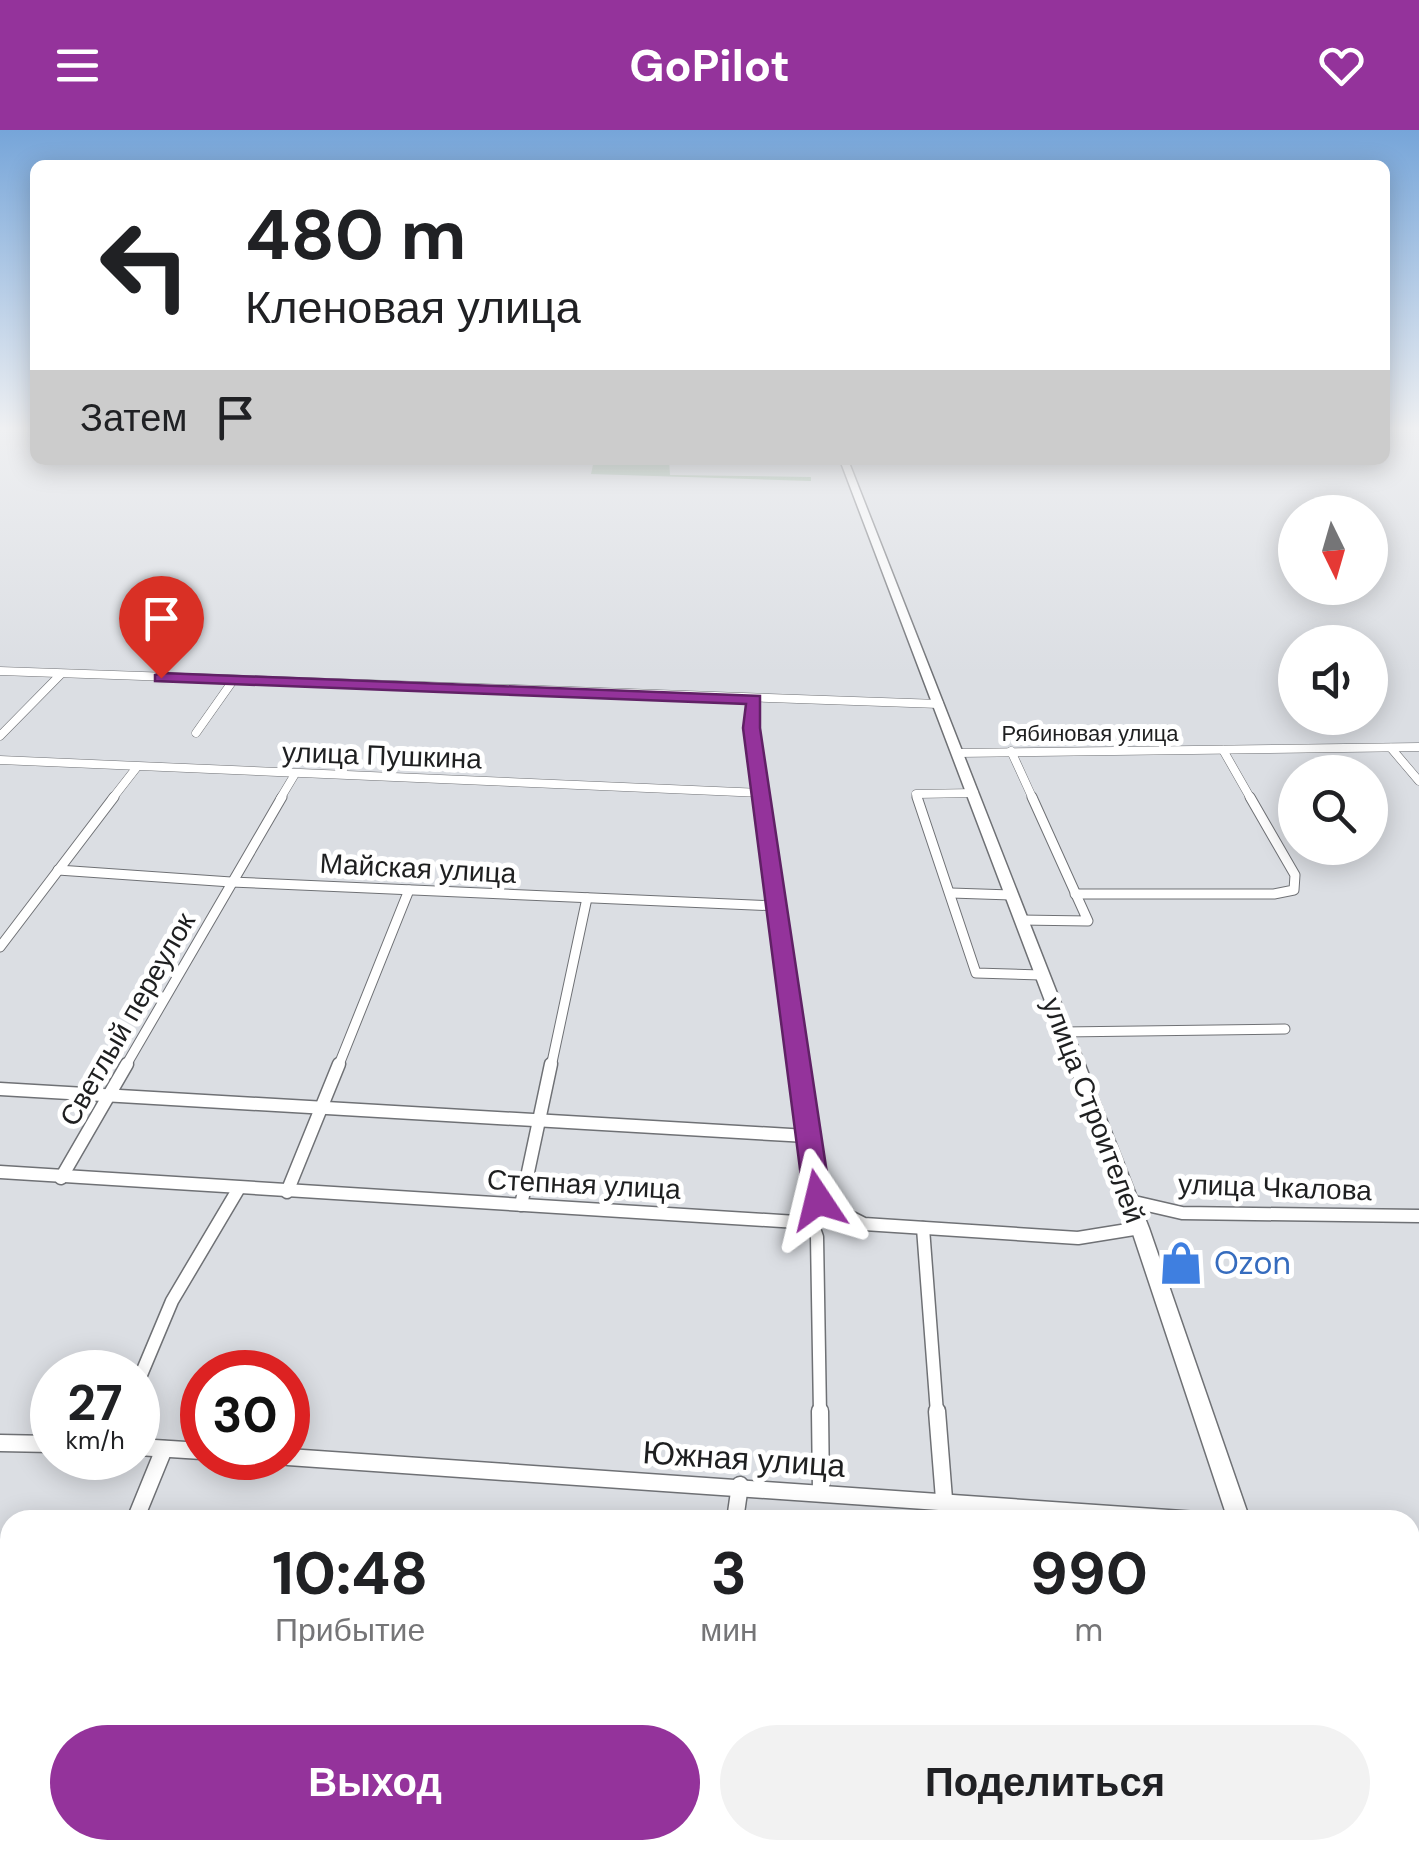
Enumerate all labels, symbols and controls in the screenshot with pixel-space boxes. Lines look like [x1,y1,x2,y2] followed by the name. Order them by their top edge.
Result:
[629,36,790,95] text: GoPilot
[50,38,105,93] icon: menu
[1314,38,1369,93] icon: heart
[245,190,466,281] text: 480 m
[80,200,210,330] icon: left
[245,278,581,337] text: Кленовая улица
[208,390,263,445] icon: arrive
[80,393,188,443] text: Затем
[1278,495,1388,605] north arrow
[1278,495,1388,865] map controls
[119,576,204,679] pin
[134,591,189,646] icon: arrive
[1278,625,1388,735] button: sound
[1001,719,1179,748] street label: Рябиновая улица
[281,734,483,777] street label: улица Пушкина
[1278,755,1388,865] button: search
[319,845,518,892] street label: Майская улица
[51,905,204,1133] street label: Светлый переулок
[1033,992,1154,1228] street label: улица Строителей
[766,1148,870,1252] position arrow
[486,1161,682,1208] street label: Степная улица
[1177,1166,1373,1209] street label: улица Чкалова
[1157,1239,1205,1287] shop icon: Ozon
[1214,1242,1291,1284] place label: Ozon
[180,1350,310,1480] speed limit sign: 30
[67,1370,123,1436] text: 27
[65,1424,125,1457] text: km/h
[641,1431,847,1487] street label: Южная улица
[272,1534,428,1613] text: 10:48
[711,1534,747,1613] text: 3
[1030,1534,1148,1613] text: 990
[275,1609,425,1651] text: Прибытие
[700,1609,758,1651] text: мин
[1075,1609,1103,1651] text: m
[50,1725,700,1840] button: Выход
[720,1725,1370,1840] button: Поделиться

